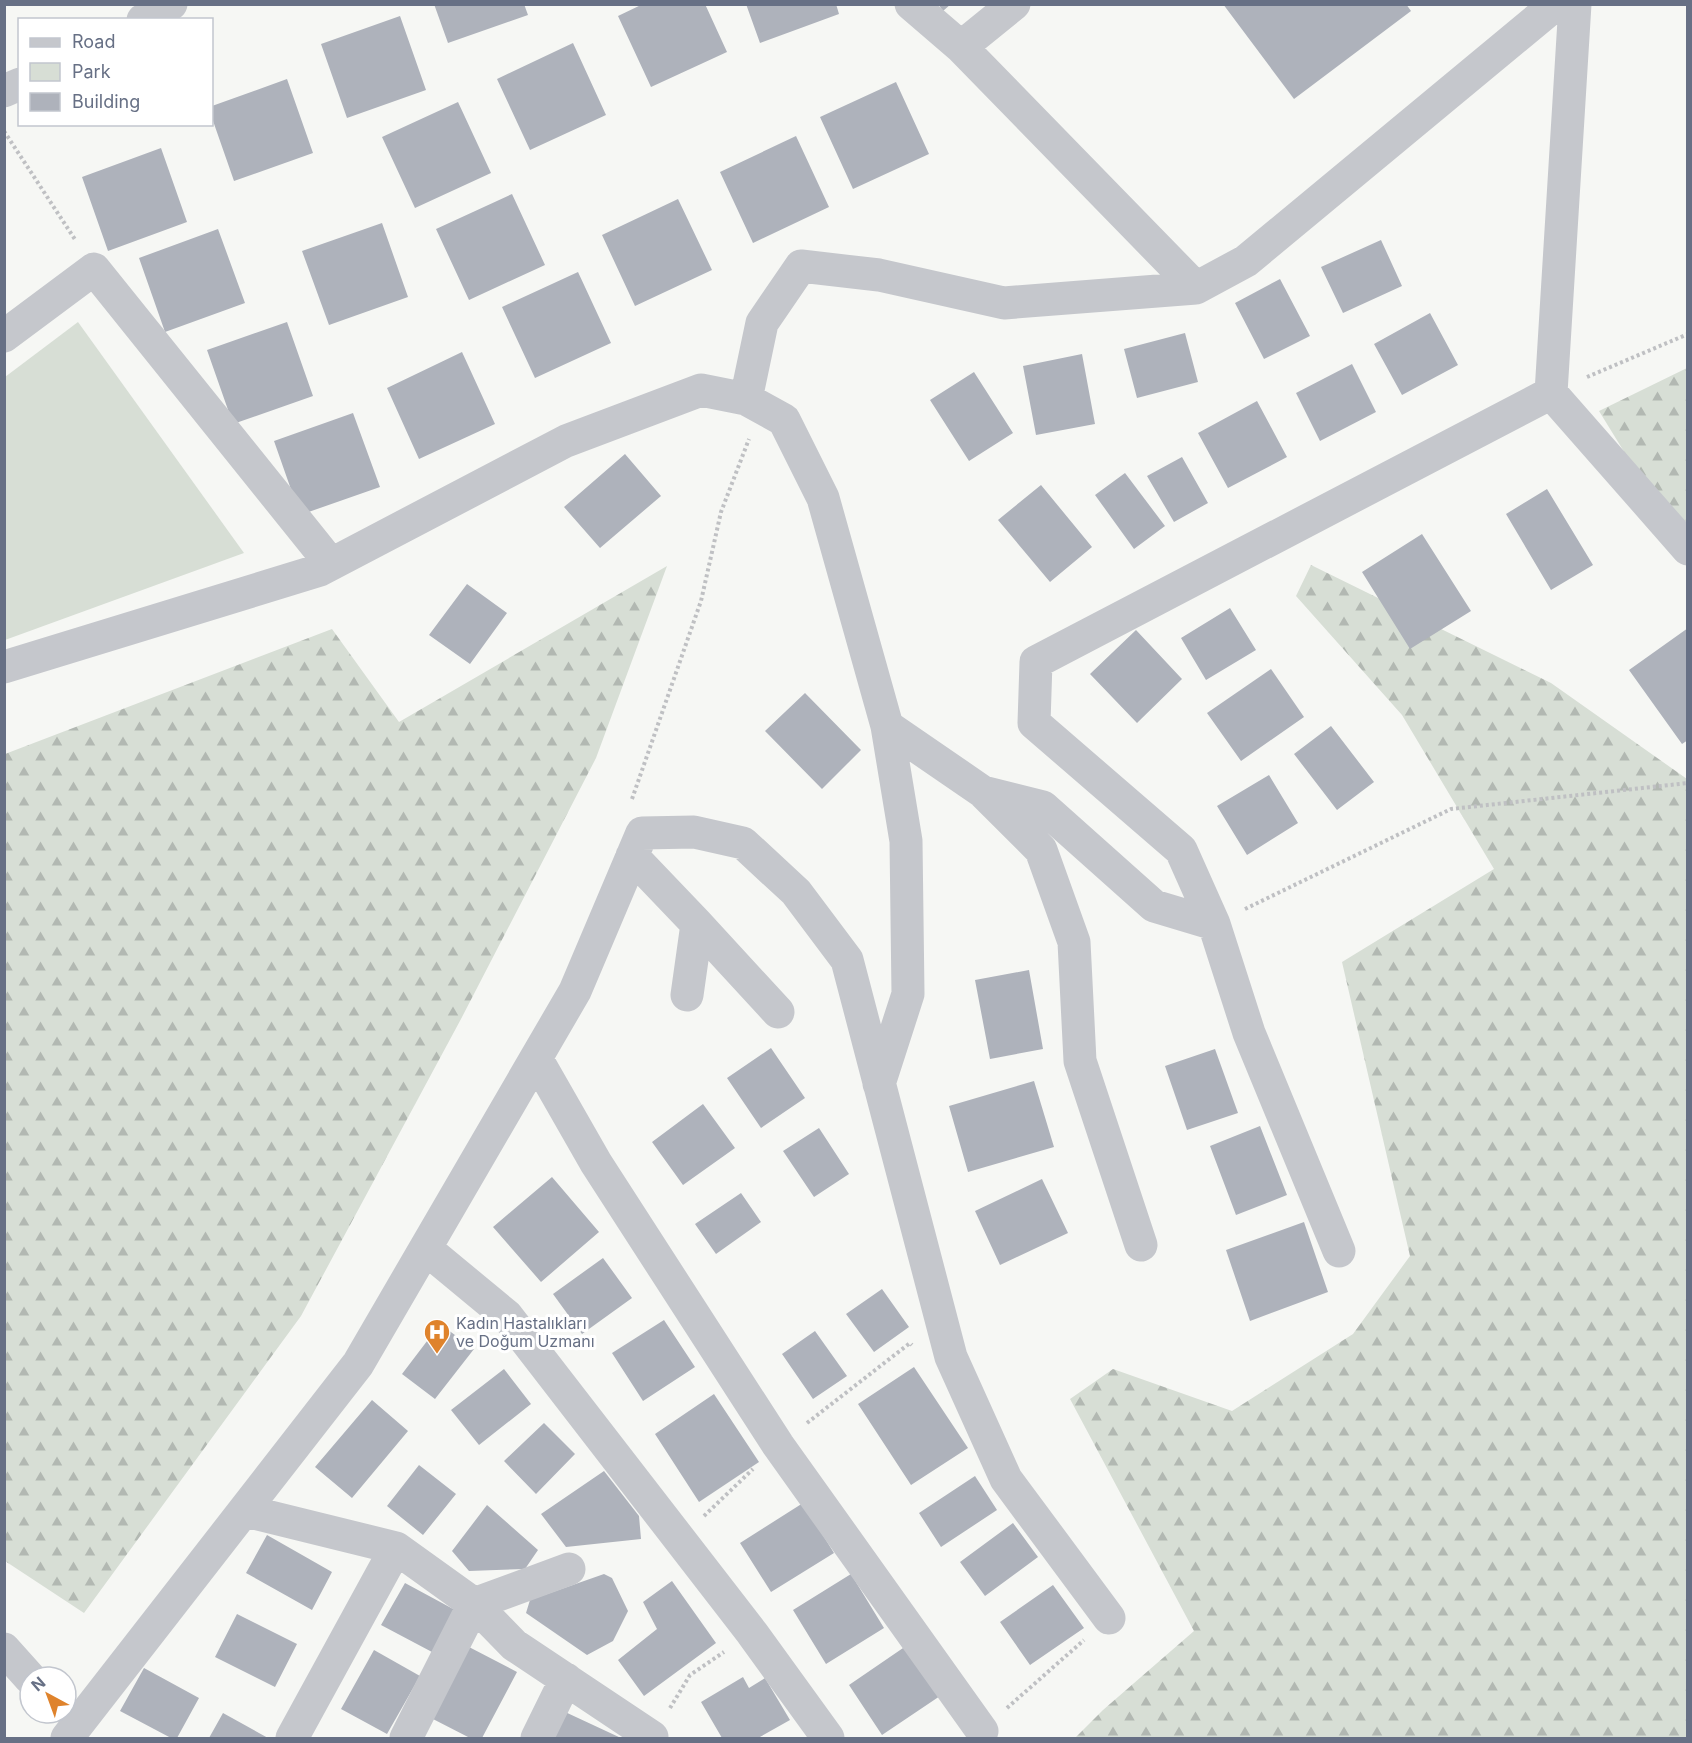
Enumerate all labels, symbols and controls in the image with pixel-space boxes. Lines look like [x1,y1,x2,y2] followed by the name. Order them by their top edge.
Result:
[18,18,213,126] legend
[72,31,115,52] text: Road
[72,61,111,82] text: Park
[72,91,140,112] text: Building
[456,1313,595,1351] place label: Kadın Hastalıkları ve Doğum Uzmanı
[422,1317,452,1355] hospital icon: Kadın Hastalıkları ve Doğum Uzmanı
[18,1665,78,1725] north arrow
[27,1672,49,1695] text: N

